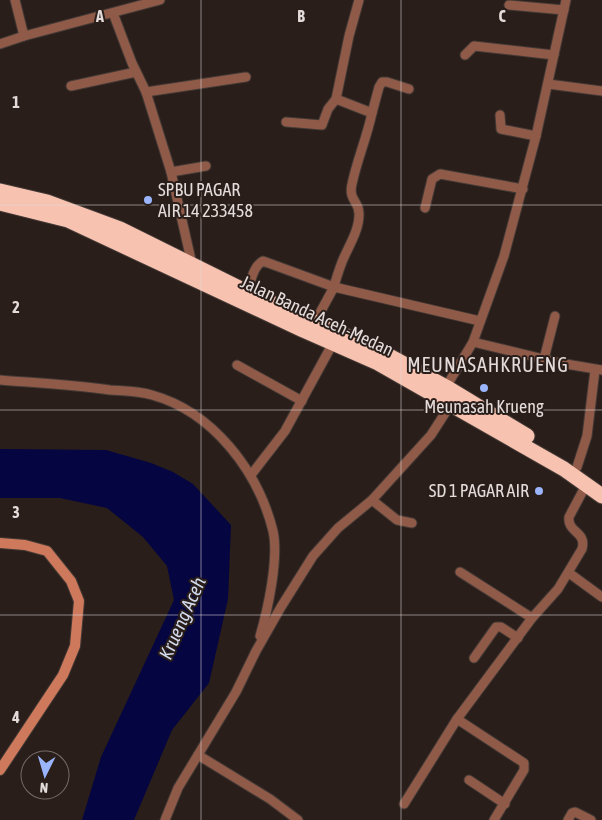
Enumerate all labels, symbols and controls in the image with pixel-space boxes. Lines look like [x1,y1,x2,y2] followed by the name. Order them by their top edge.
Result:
[95,7,104,25] text: A
[297,7,305,25] text: B
[498,7,506,25] text: C
[12,93,20,111] text: 1
[158,179,253,221] place label: SPBU PAGAR AIR 14 233458
[142,194,154,206] marker: SPBU PAGAR AIR 14 233458
[237,271,397,360] street label: Jalan Banda Aceh-Medan
[12,298,20,316] text: 2
[407,353,569,376] district label: MEUNASAHKRUENG
[478,382,490,394] marker: Meunasah Krueng
[424,396,544,417] place label: Meunasah Krueng
[429,480,529,501] place label: SD 1 PAGAR AIR
[533,485,545,497] marker: SD 1 PAGAR AIR
[12,503,20,521] text: 3
[154,573,210,663] water label: Krueng Aceh
[11,708,20,726] text: 4
[20,750,70,800] north arrow
[39,780,49,796] text: N

